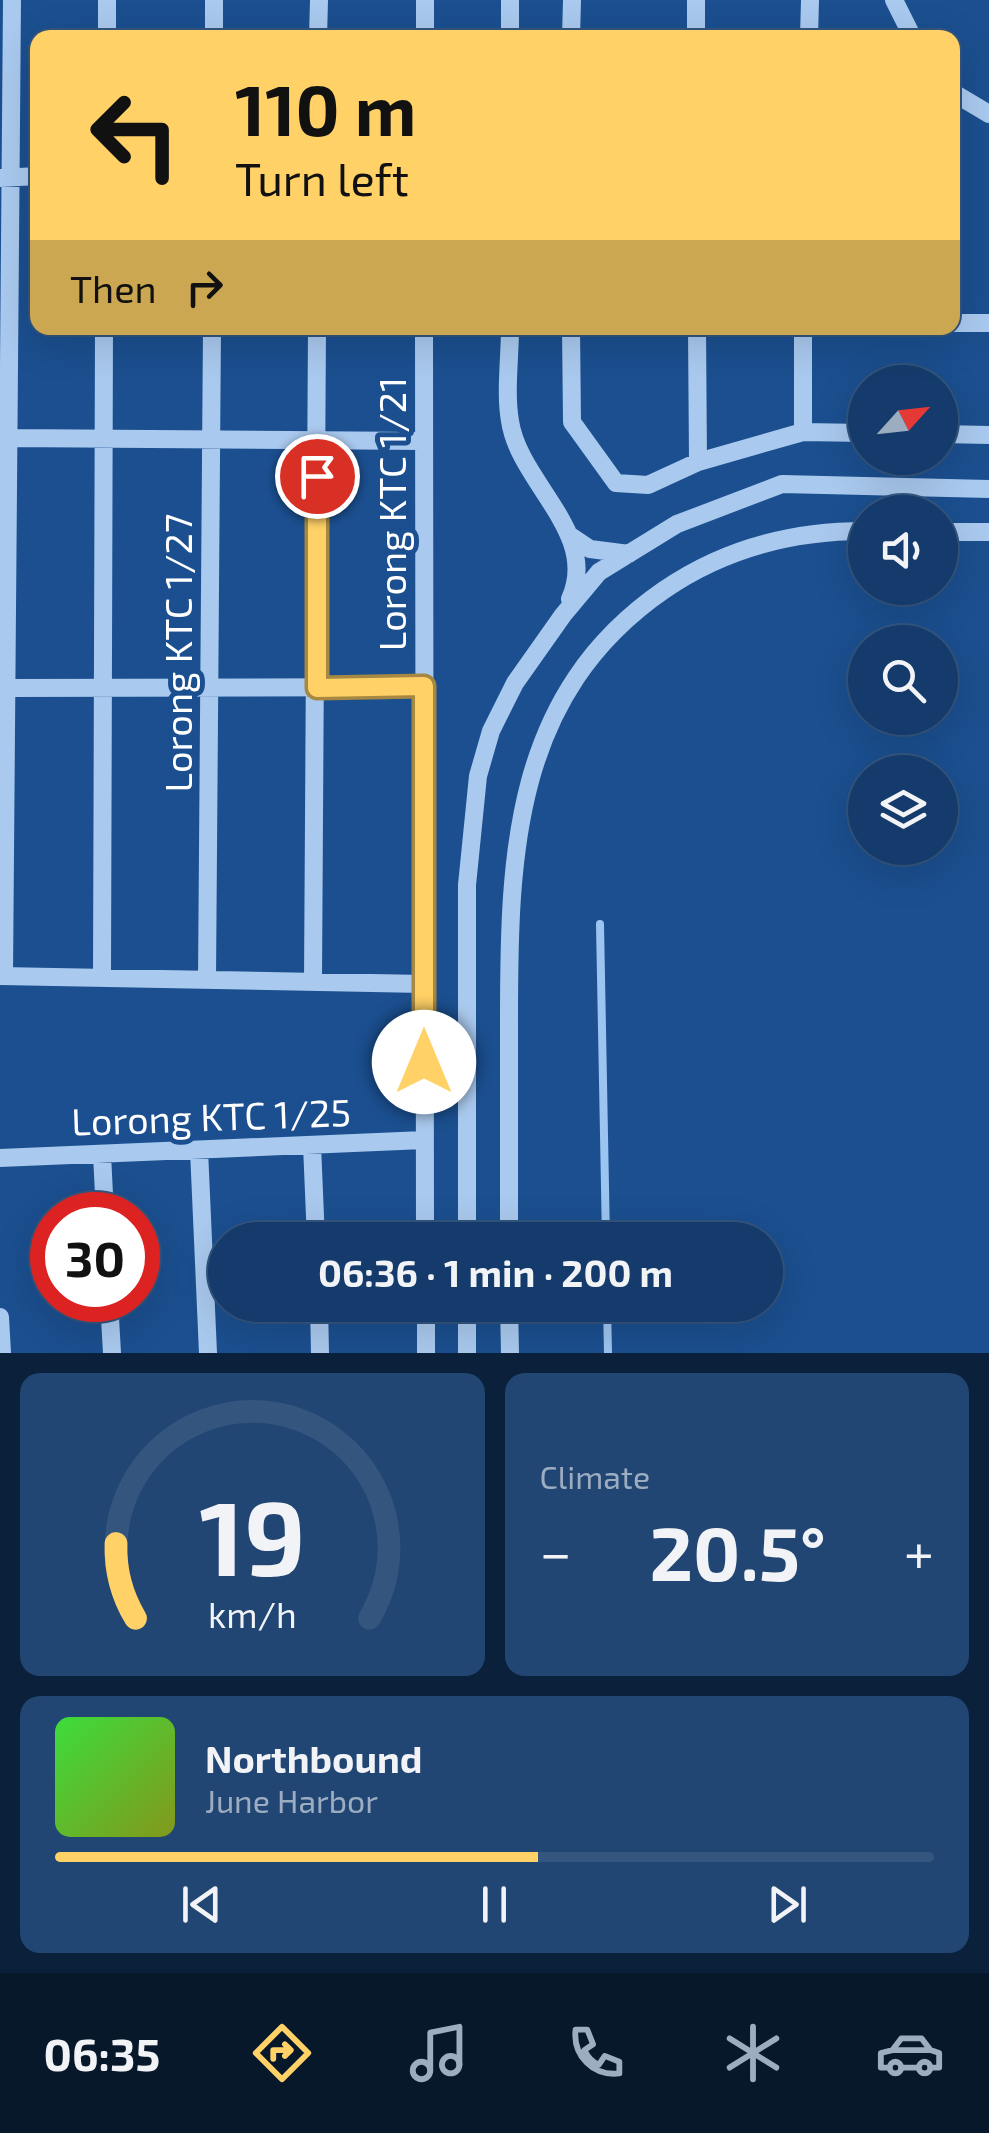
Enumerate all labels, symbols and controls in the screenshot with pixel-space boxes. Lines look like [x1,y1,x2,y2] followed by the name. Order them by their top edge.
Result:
[235,66,416,150] text: 110 m
[70,70,200,200] icon: left
[235,151,409,205] text: Turn left
[177,260,232,315] icon: right
[70,265,157,311] text: Then
[848,365,958,475] north arrow
[848,365,958,865] map controls
[368,377,414,651] street label: Lorong KTC 1/21
[275,434,360,519] pin
[290,449,345,504] icon: arrive
[848,495,958,605] button: sound
[154,514,200,792] street label: Lorong KTC 1/27
[848,625,958,735] button: search
[848,755,958,865] button: layers
[372,1010,476,1114] position arrow
[70,1088,352,1144] street label: Lorong KTC 1/25
[30,1192,160,1322] speed limit sign: 30
[318,1249,673,1295] text: 06:36 · 1 min · 200 m
[540,1457,650,1495] text: Climate
[199,1472,305,1597] text: 19
[649,1506,826,1596] text: 20.5°
[540,1518,572,1584] text: −
[904,1518,934,1584] text: +
[208,1592,297,1635] text: km/h
[205,1735,423,1781] text: Northbound
[205,1781,378,1819] text: June Harbor
[174,1877,229,1932] icon: previous
[467,1877,522,1932] icon: pause
[760,1877,815,1932] icon: next
[247,2018,317,2088] icon: directions
[404,2018,474,2088] icon: music
[561,2018,631,2088] icon: phone
[718,2018,788,2088] icon: climate
[875,2018,945,2088] icon: car
[44,2026,160,2080] text: 06:35

